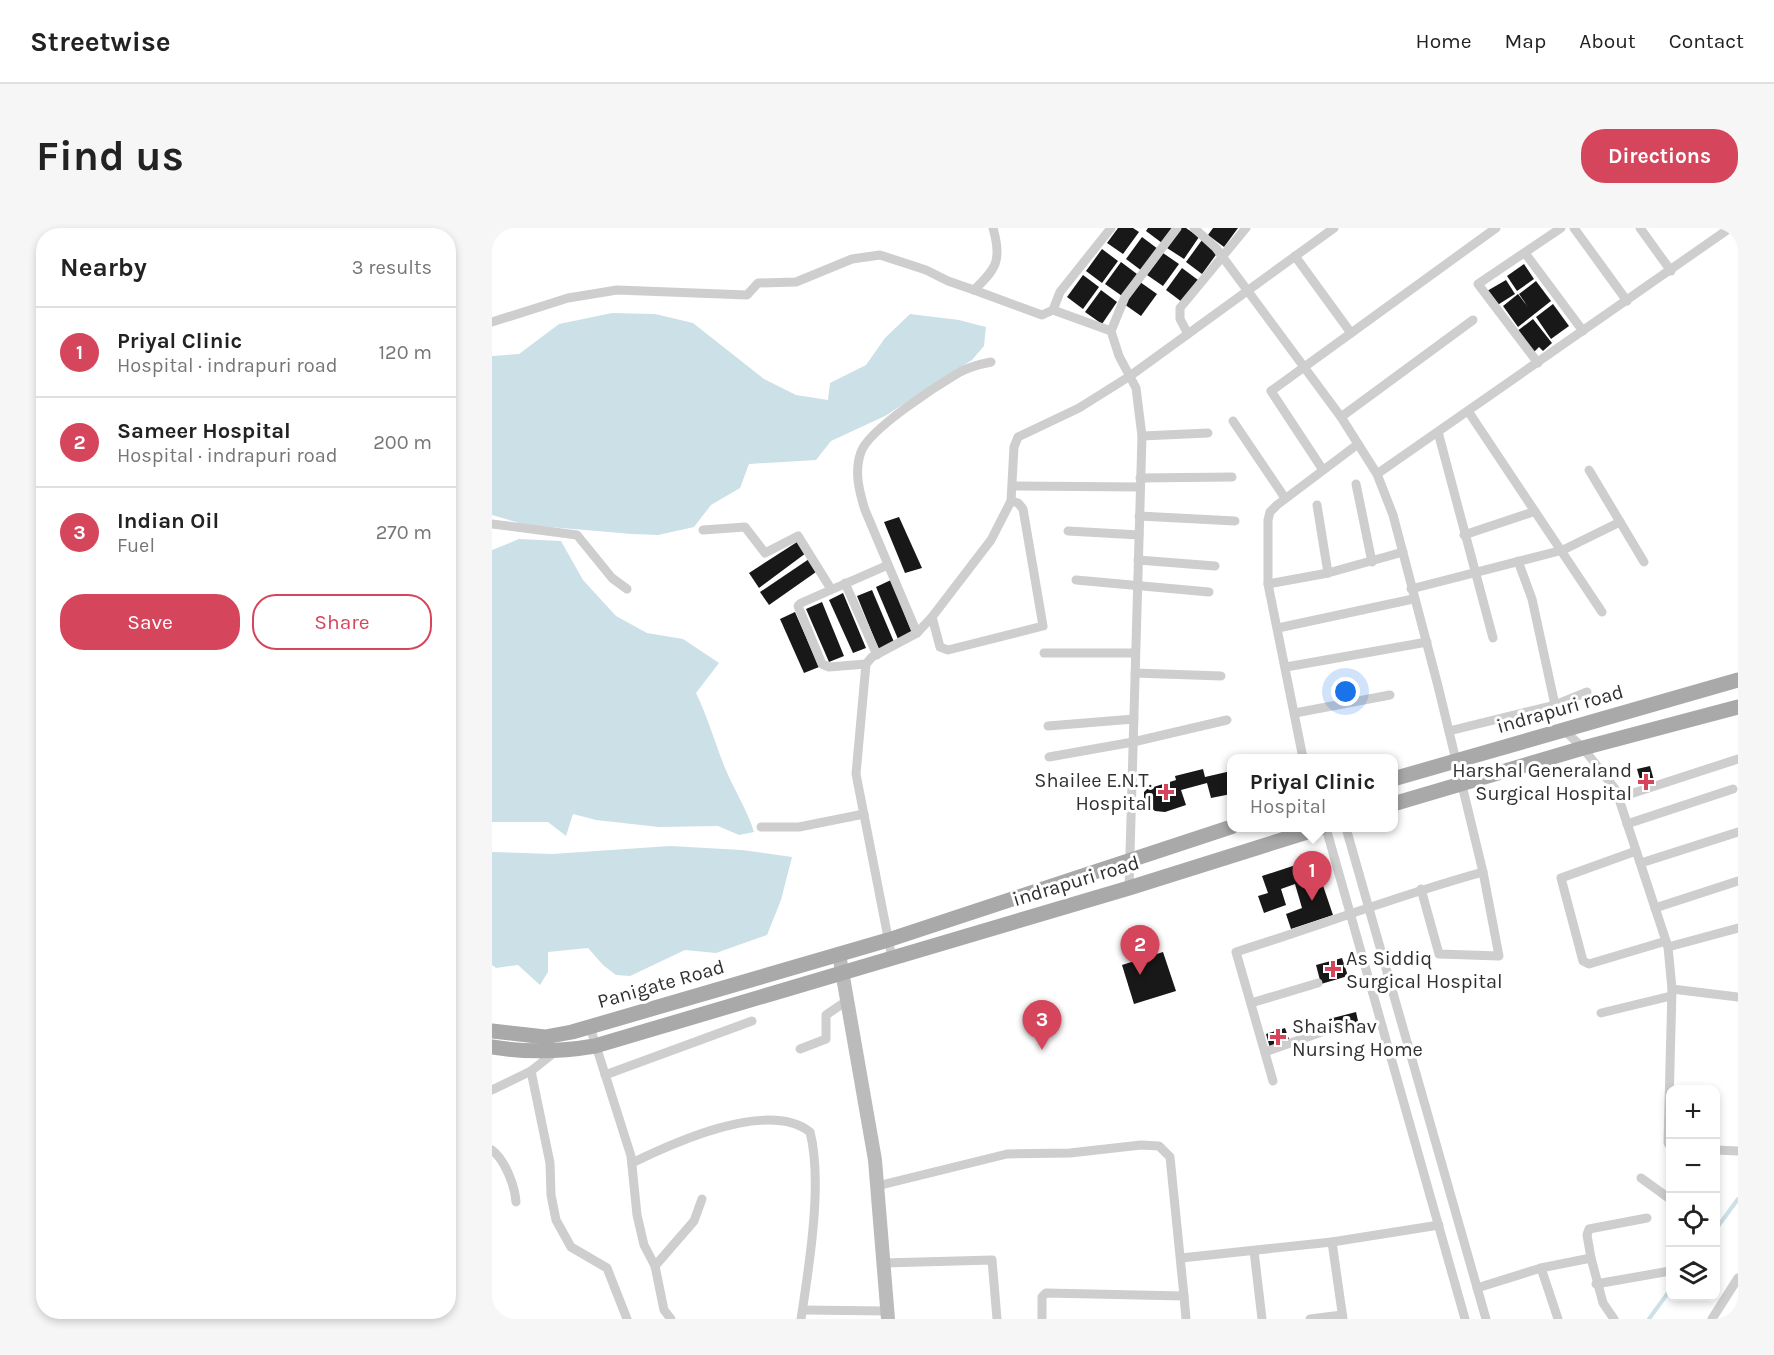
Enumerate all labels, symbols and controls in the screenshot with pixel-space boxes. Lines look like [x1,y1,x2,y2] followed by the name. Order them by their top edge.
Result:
[30,25,171,58] text: Streetwise
[1416,29,1472,53] text: Home
[1505,29,1546,53] text: Map
[1579,29,1636,53] text: About
[1669,29,1744,53] text: Contact
[1581,129,1738,183] button: Directions
[36,131,184,181] text: Find us
[60,252,147,283] text: Nearby
[352,256,432,279] text: 3 results
[117,328,242,354] text: Priyal Clinic
[76,341,83,364] text: 1
[378,341,432,364] text: 120 m
[117,354,338,377] text: Hospital · indrapuri road
[117,418,291,444] text: Sameer Hospital
[73,431,86,454] text: 2
[373,431,432,454] text: 200 m
[117,444,338,467] text: Hospital · indrapuri road
[117,508,219,534] text: Indian Oil
[73,521,86,544] text: 3
[376,521,432,544] text: 270 m
[117,534,155,557] text: Fuel
[60,594,240,650] button: Save
[252,594,432,650] button: Share
[1331,677,1360,706] your location
[1494,680,1626,738] street label: indrapuri road
[1227,754,1398,832] popup
[1452,759,1632,805] place label: Harshal Generaland Surgical Hospital
[1034,769,1152,815] place label: Shailee E.N.T. Hospital
[1250,769,1375,795] text: Priyal Clinic
[1637,773,1655,791] marker: Harshal Generaland Surgical Hospital
[1157,783,1175,801] marker: Shailee E.N.T. Hospital
[1250,795,1326,818] text: Hospital
[1010,851,1142,911] street label: indrapuri road
[1292,852,1332,901] pin: 1
[1120,926,1160,975] pin: 2
[1346,947,1503,993] place label: As Siddiq Surgical Hospital
[595,955,727,1013] street label: Panigate Road
[1324,960,1342,978] marker: As Siddiq Surgical Hospital
[1022,1000,1062,1050] pin: 3
[1292,1015,1423,1061] place label: Shaishav Nursing Home
[1269,1028,1287,1046] marker: Shaishav Nursing Home
[1666,1085,1720,1301] map controls
[1666,1085,1720,1139] button: +
[1666,1139,1720,1193] button: −
[1666,1193,1720,1247] button: locate
[1666,1247,1720,1301] button: layers

